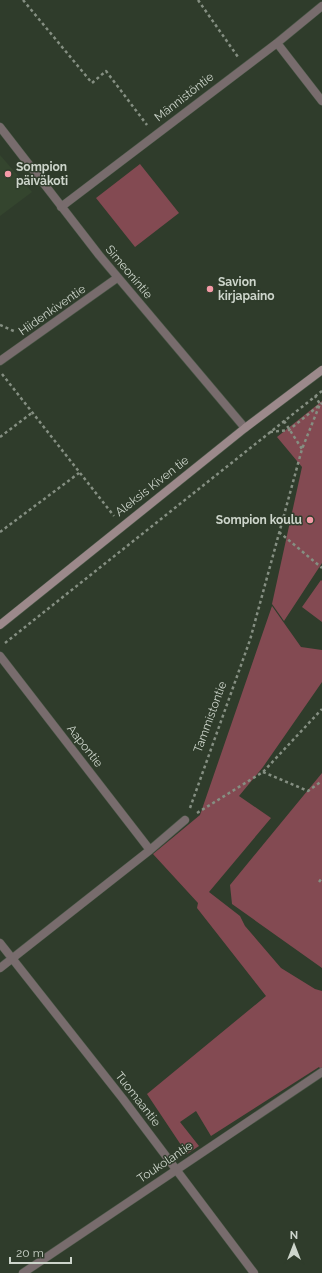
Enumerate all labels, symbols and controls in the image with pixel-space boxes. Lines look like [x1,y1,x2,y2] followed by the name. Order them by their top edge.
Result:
[152,70,216,124] street label: Männistöntie
[16,160,68,188] place label: Sompion päiväkoti
[3,169,13,179] marker: Sompion päiväkoti
[103,242,155,302] street label: Simeonintie
[218,275,275,303] place label: Savion kirjapaino
[16,282,88,338] street label: Hiidenkiventie
[205,284,215,294] marker: Savion kirjapaino
[112,453,192,519] street label: Aleksis Kiven tie
[216,513,302,527] place label: Sompion koulu
[305,515,315,525] marker: Sompion koulu
[191,679,229,755] street label: Tammistontie
[64,722,106,770] street label: Aapontie
[112,1069,164,1129] street label: Tuomaantie
[135,1138,195,1186] street label: Toukolantie
[274,1225,314,1265] north arrow
[290,1229,298,1242] text: N
[10,1239,71,1265] scale bar
[16,1246,44,1260] text: 20 m

